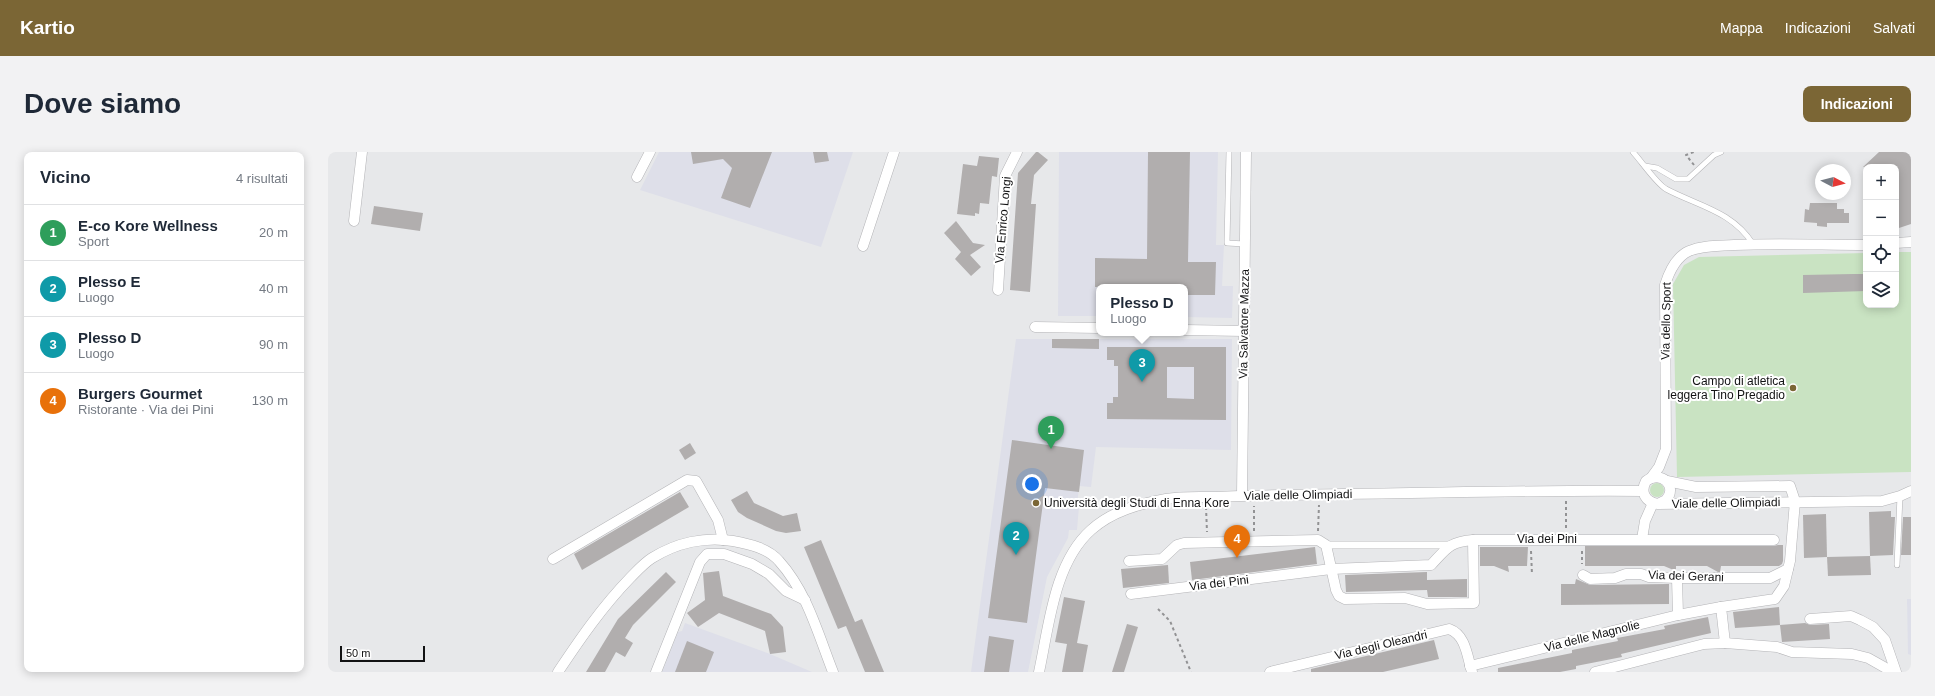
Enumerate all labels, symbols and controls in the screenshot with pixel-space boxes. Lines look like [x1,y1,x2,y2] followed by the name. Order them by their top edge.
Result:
[20,17,75,38] text: Kartio
[1720,20,1763,36] text: Mappa
[1785,20,1851,36] text: Indicazioni
[1873,20,1915,36] text: Salvati
[1803,86,1911,122] button: Indicazioni
[24,88,181,119] text: Dove siamo
[1815,164,1851,200] north arrow
[1863,164,1899,308] map controls
[1863,164,1899,200] button: +
[40,168,91,187] text: Vicino
[236,171,288,186] text: 4 risultati
[992,176,1014,264] street label: Via Enrico Longi
[1863,200,1899,236] button: −
[78,217,218,234] text: E-co Kore Wellness
[49,225,57,240] text: 1
[259,225,288,240] text: 20 m
[78,234,109,249] text: Sport
[1863,236,1899,272] button: locate
[1236,269,1252,379] street label: Via Salvatore Mazza
[1863,272,1899,308] button: layers
[78,273,141,290] text: Plesso E
[49,281,57,296] text: 2
[259,281,288,296] text: 40 m
[1658,281,1674,360] street label: Via dello Sport
[1096,284,1188,336] popup
[78,290,114,305] text: Luogo
[1110,294,1174,311] text: Plesso D
[1110,311,1146,326] text: Luogo
[78,329,141,346] text: Plesso D
[49,337,57,352] text: 3
[259,337,288,352] text: 90 m
[78,346,114,361] text: Luogo
[1129,349,1155,382] pin: 3
[1668,374,1785,402] place label: Campo di atletica leggera Tino Pregadio
[1788,383,1798,393] marker: Campo di atletica leggera Tino Pregadio
[78,385,202,402] text: Burgers Gourmet
[49,393,57,408] text: 4
[252,393,288,408] text: 130 m
[78,402,214,417] text: Ristorante · Via dei Pini
[1038,416,1064,449] pin: 1
[1022,474,1042,494] your location
[1244,487,1352,503] street label: Viale delle Olimpiadi
[1672,495,1780,511] street label: Viale delle Olimpiadi
[1044,496,1230,510] place label: Università degli Studi di Enna Kore
[1031,498,1041,508] marker: Università degli Studi di Enna Kore
[1003,522,1029,555] pin: 2
[1224,525,1250,558] pin: 4
[1517,532,1577,546] street label: Via dei Pini
[1648,568,1724,584] street label: Via dei Gerani
[1188,572,1250,594] street label: Via dei Pini
[1543,617,1641,655] street label: Via delle Magnolie
[1333,628,1429,662] street label: Via degli Oleandri
[340,644,425,663] scale bar
[346,647,370,659] text: 50 m

